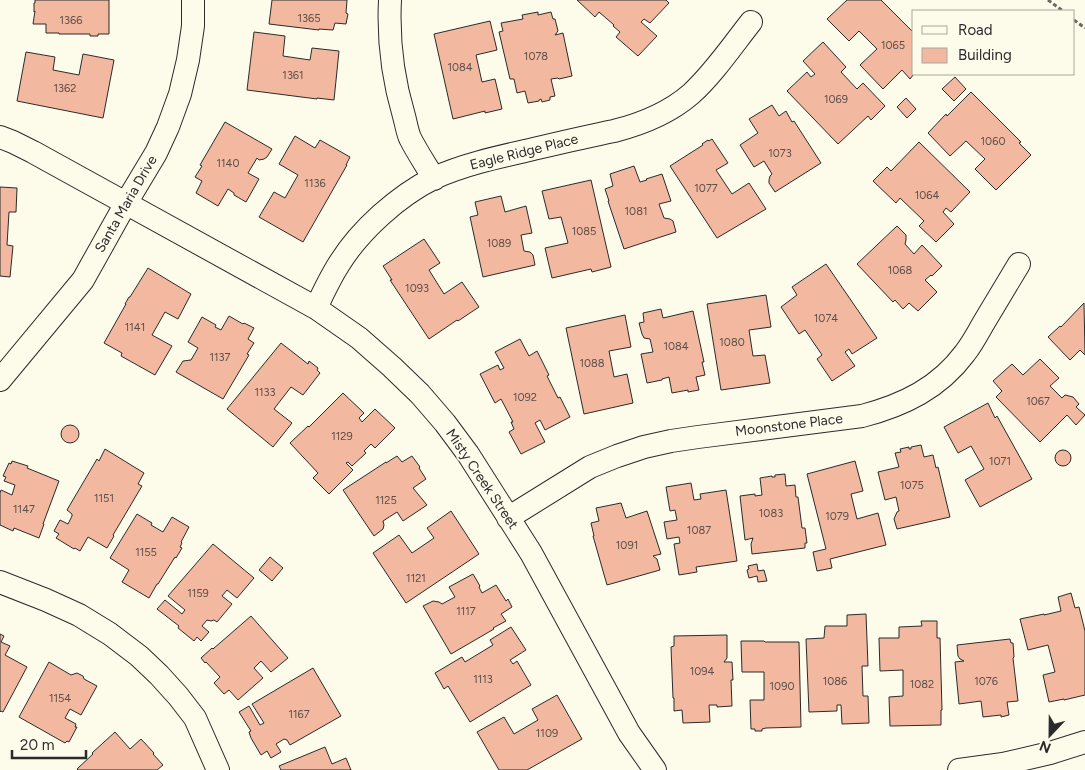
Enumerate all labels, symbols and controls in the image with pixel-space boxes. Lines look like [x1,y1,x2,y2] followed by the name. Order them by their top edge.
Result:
[912,10,1075,75] legend
[297,12,321,25] house number: 1365
[60,14,82,27] house number: 1366
[958,21,993,39] text: Road
[881,39,905,52] house number: 1065
[958,46,1012,64] text: Building
[524,50,548,63] house number: 1078
[447,61,473,74] house number: 1084
[282,69,304,82] house number: 1361
[54,82,76,95] house number: 1362
[824,93,848,106] house number: 1069
[468,130,580,174] street label: Eagle Ridge Place
[981,135,1005,148] house number: 1060
[768,147,792,160] house number: 1073
[91,152,161,256] street label: Santa Maria Drive
[217,157,239,170] house number: 1140
[304,177,326,190] house number: 1136
[694,182,718,195] house number: 1077
[915,189,939,202] house number: 1064
[625,205,647,218] house number: 1081
[572,225,596,238] house number: 1085
[487,237,511,250] house number: 1089
[888,264,913,277] house number: 1068
[405,282,429,295] house number: 1093
[814,312,838,325] house number: 1074
[125,321,145,334] house number: 1141
[719,336,745,349] house number: 1080
[663,340,689,353] house number: 1084
[210,351,231,364] house number: 1137
[579,357,605,370] house number: 1088
[254,386,276,399] house number: 1133
[513,391,537,404] house number: 1092
[1026,395,1050,408] house number: 1067
[734,410,844,440] street label: Moonstone Place
[442,426,522,532] street label: Misty Creek Street
[331,430,353,443] house number: 1129
[989,455,1011,468] house number: 1071
[900,479,924,492] house number: 1075
[94,492,114,505] house number: 1151
[375,494,397,507] house number: 1125
[13,503,35,516] house number: 1147
[759,507,783,520] house number: 1083
[825,510,849,523] house number: 1079
[687,524,711,537] house number: 1087
[616,539,638,552] house number: 1091
[135,546,157,559] house number: 1155
[406,572,426,585] house number: 1121
[187,587,209,600] house number: 1159
[456,605,476,618] house number: 1117
[690,665,714,678] house number: 1094
[473,673,493,686] house number: 1113
[823,675,847,688] house number: 1086
[974,675,998,688] house number: 1076
[910,678,934,691] house number: 1082
[770,680,794,693] house number: 1090
[49,692,71,705] house number: 1154
[288,708,310,721] house number: 1167
[1025,710,1075,760] north arrow
[536,727,558,740] house number: 1109
[12,728,86,760] scale bar
[20,736,54,754] text: 20 m
[1037,737,1054,756] text: N

